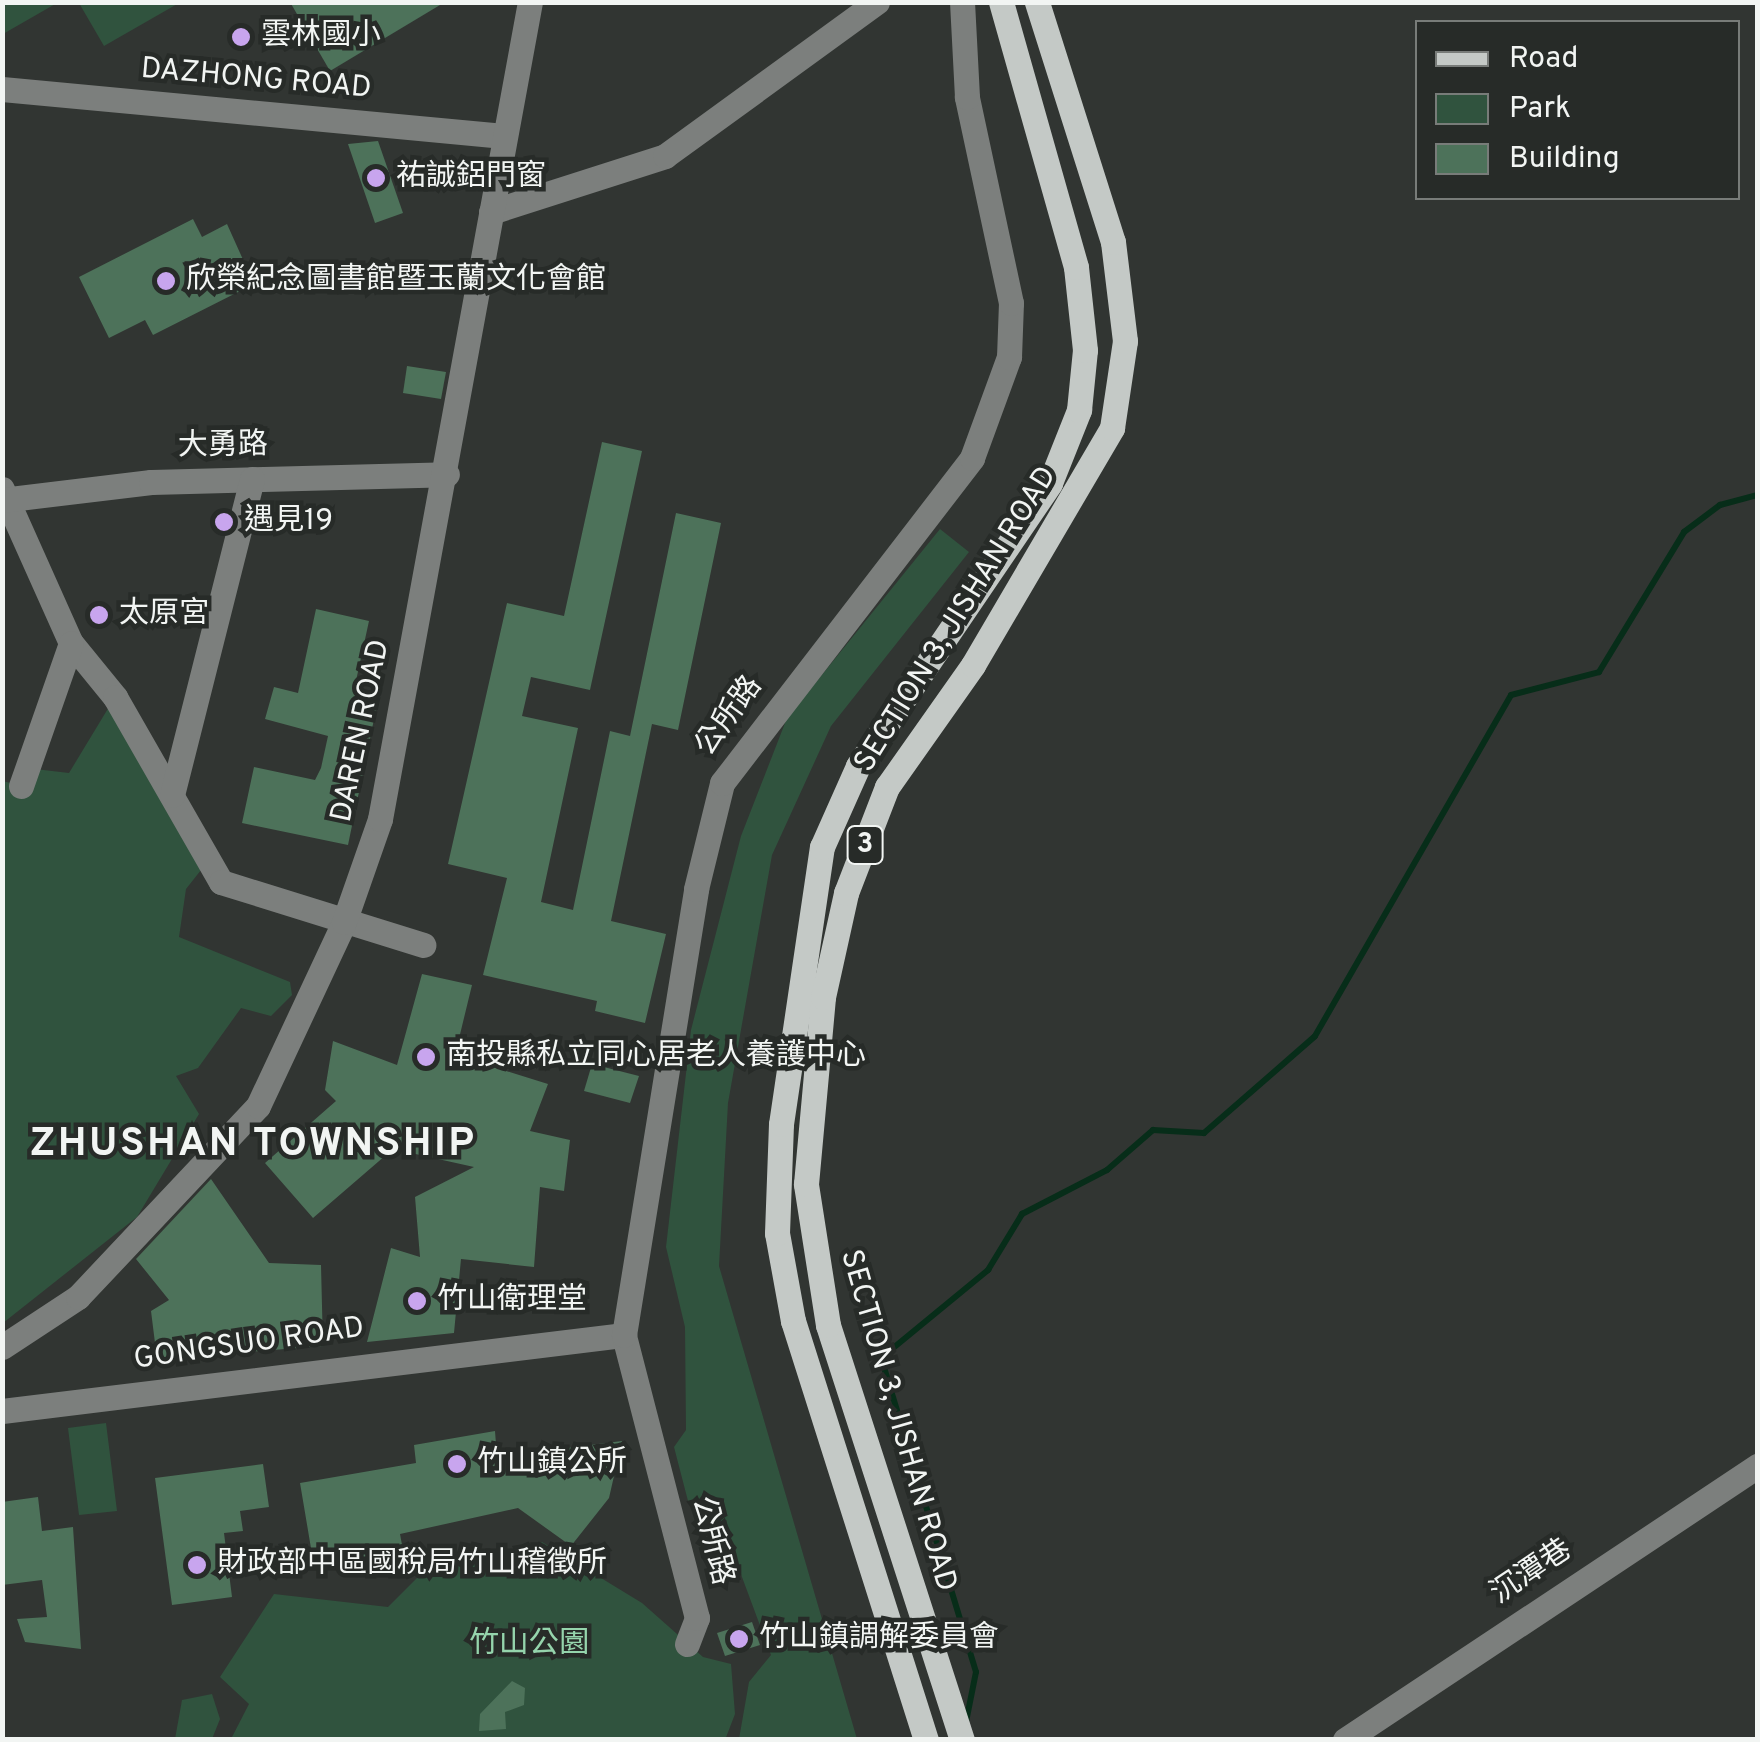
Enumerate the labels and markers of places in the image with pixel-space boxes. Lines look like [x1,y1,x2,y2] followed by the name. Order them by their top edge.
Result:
[261,19,381,55] place label: 雲林國小
[230,26,252,48] marker: 雲林國小
[396,160,546,196] place label: 祐誠鋁門窗
[365,167,387,189] marker: 祐誠鋁門窗
[186,263,606,299] place label: 欣榮紀念圖書館暨玉蘭文化會館
[155,270,177,292] marker: 欣榮紀念圖書館暨玉蘭文化會館
[244,504,333,540] place label: 遇見19
[213,511,235,533] marker: 遇見19
[119,597,209,633] place label: 太原宮
[88,604,110,626] marker: 太原宮
[446,1039,866,1075] place label: 南投縣私立同心居老人養護中心
[415,1046,437,1068] marker: 南投縣私立同心居老人養護中心
[437,1283,587,1319] place label: 竹山衛理堂
[406,1290,428,1312] marker: 竹山衛理堂
[477,1446,627,1482] place label: 竹山鎮公所
[446,1453,468,1475] marker: 竹山鎮公所
[217,1547,607,1583] place label: 財政部中區國稅局竹山稽徵所
[186,1554,208,1576] marker: 財政部中區國稅局竹山稽徵所
[759,1621,999,1657] place label: 竹山鎮調解委員會
[728,1628,750,1650] marker: 竹山鎮調解委員會

